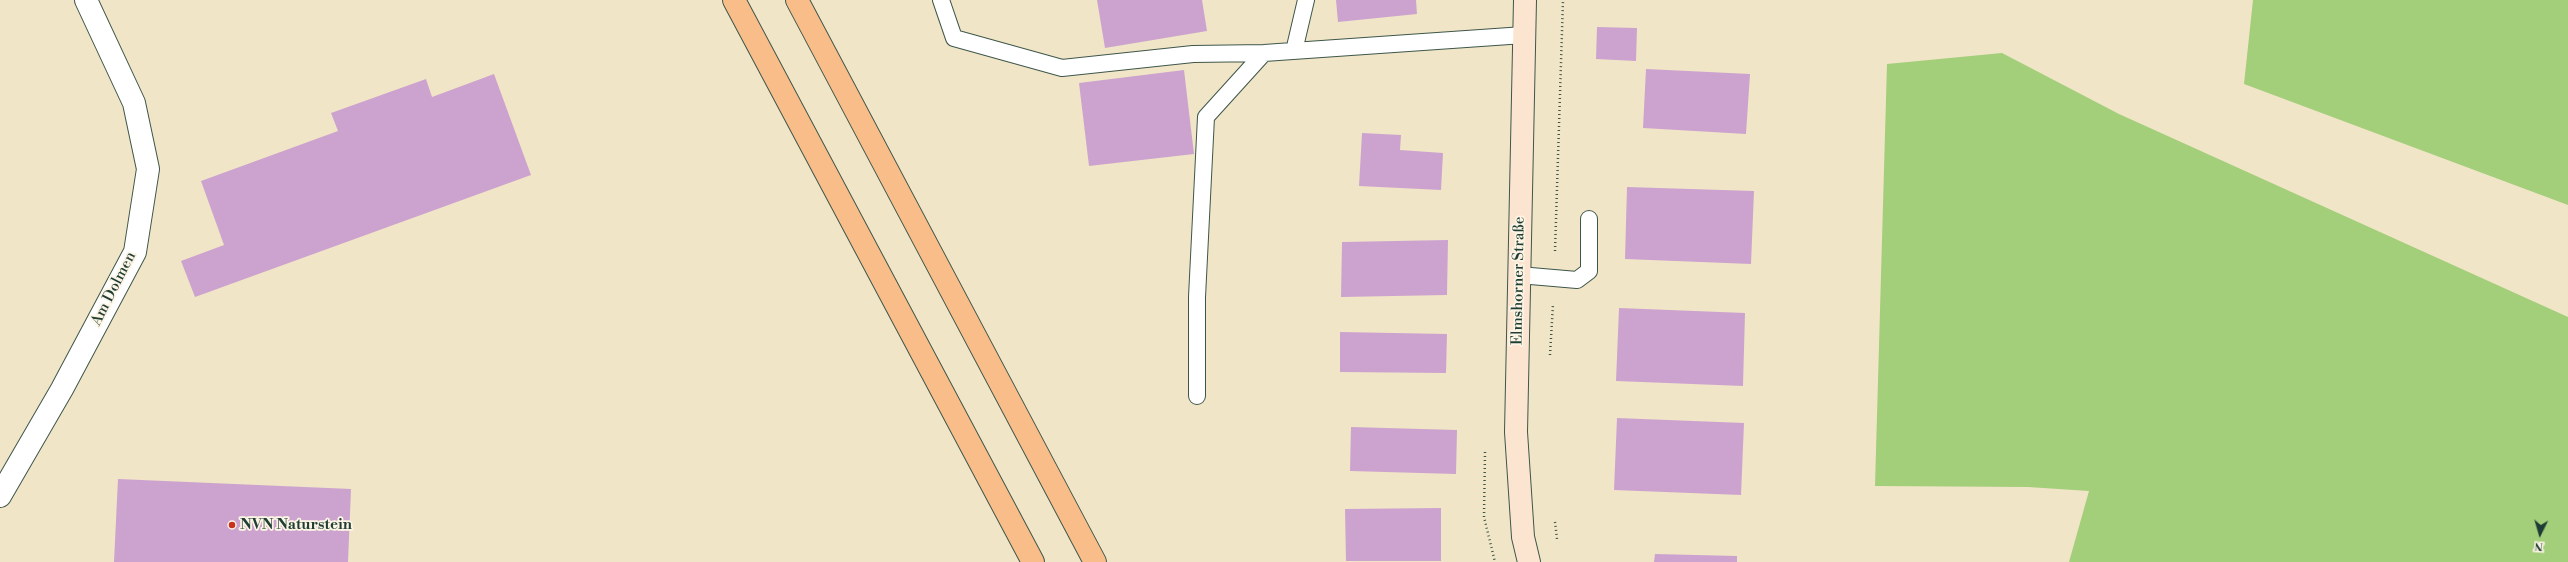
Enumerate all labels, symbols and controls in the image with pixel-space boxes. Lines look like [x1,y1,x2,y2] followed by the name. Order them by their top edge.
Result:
[1509,217,1529,345] street label: Elmshorner Straße
[88,249,140,329] street label: Am Dolmen
[2520,514,2560,554] north arrow
[240,516,352,534] place label: NVN Naturstein
[227,520,237,530] marker: NVN Naturstein
[2534,539,2544,553] text: N

